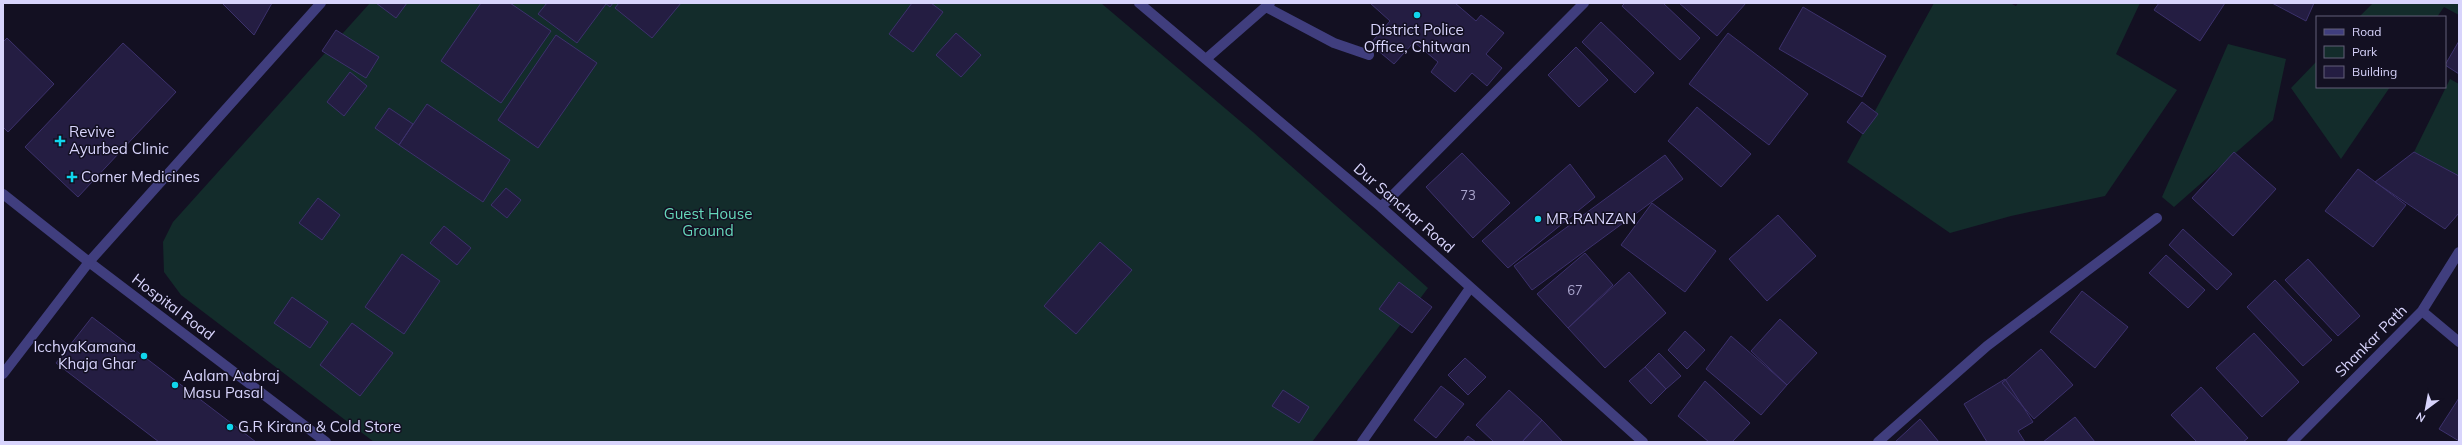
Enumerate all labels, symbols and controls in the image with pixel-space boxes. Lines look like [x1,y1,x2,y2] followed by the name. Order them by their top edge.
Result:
[1412,10,1422,20] marker: District Police Office, Chitwan
[2316,16,2446,88] legend
[1364,20,1470,56] place label: District Police Office, Chitwan
[2352,24,2381,39] text: Road
[2352,44,2378,59] text: Park
[2352,64,2397,79] text: Building
[69,122,169,158] place label: Revive Ayurbed Clinic
[54,135,66,147] marker: Revive Ayurbed Clinic
[1350,159,1459,257] street label: Dur Sanchar Road
[81,167,200,186] place label: Corner Medicines
[66,171,78,183] marker: Corner Medicines
[1460,187,1476,203] house number: 73
[664,204,752,240] park label: Guest House Ground
[1546,209,1636,228] place label: MR.RANZAN
[1533,214,1543,224] marker: MR.RANZAN
[128,269,218,344] street label: Hospital Road
[1567,282,1583,298] house number: 67
[2331,301,2411,381] street label: Shankar Path
[33,337,137,373] place label: IcchyaKamana Khaja Ghar
[139,351,149,361] marker: IcchyaKamana Khaja Ghar
[183,366,280,402] place label: Aalam Aabraj Masu Pasal
[170,380,180,390] marker: Aalam Aabraj Masu Pasal
[2406,389,2446,429] north arrow
[2413,409,2428,426] text: N
[238,417,401,436] place label: G.R Kirana & Cold Store
[225,422,235,432] marker: G.R Kirana & Cold Store

